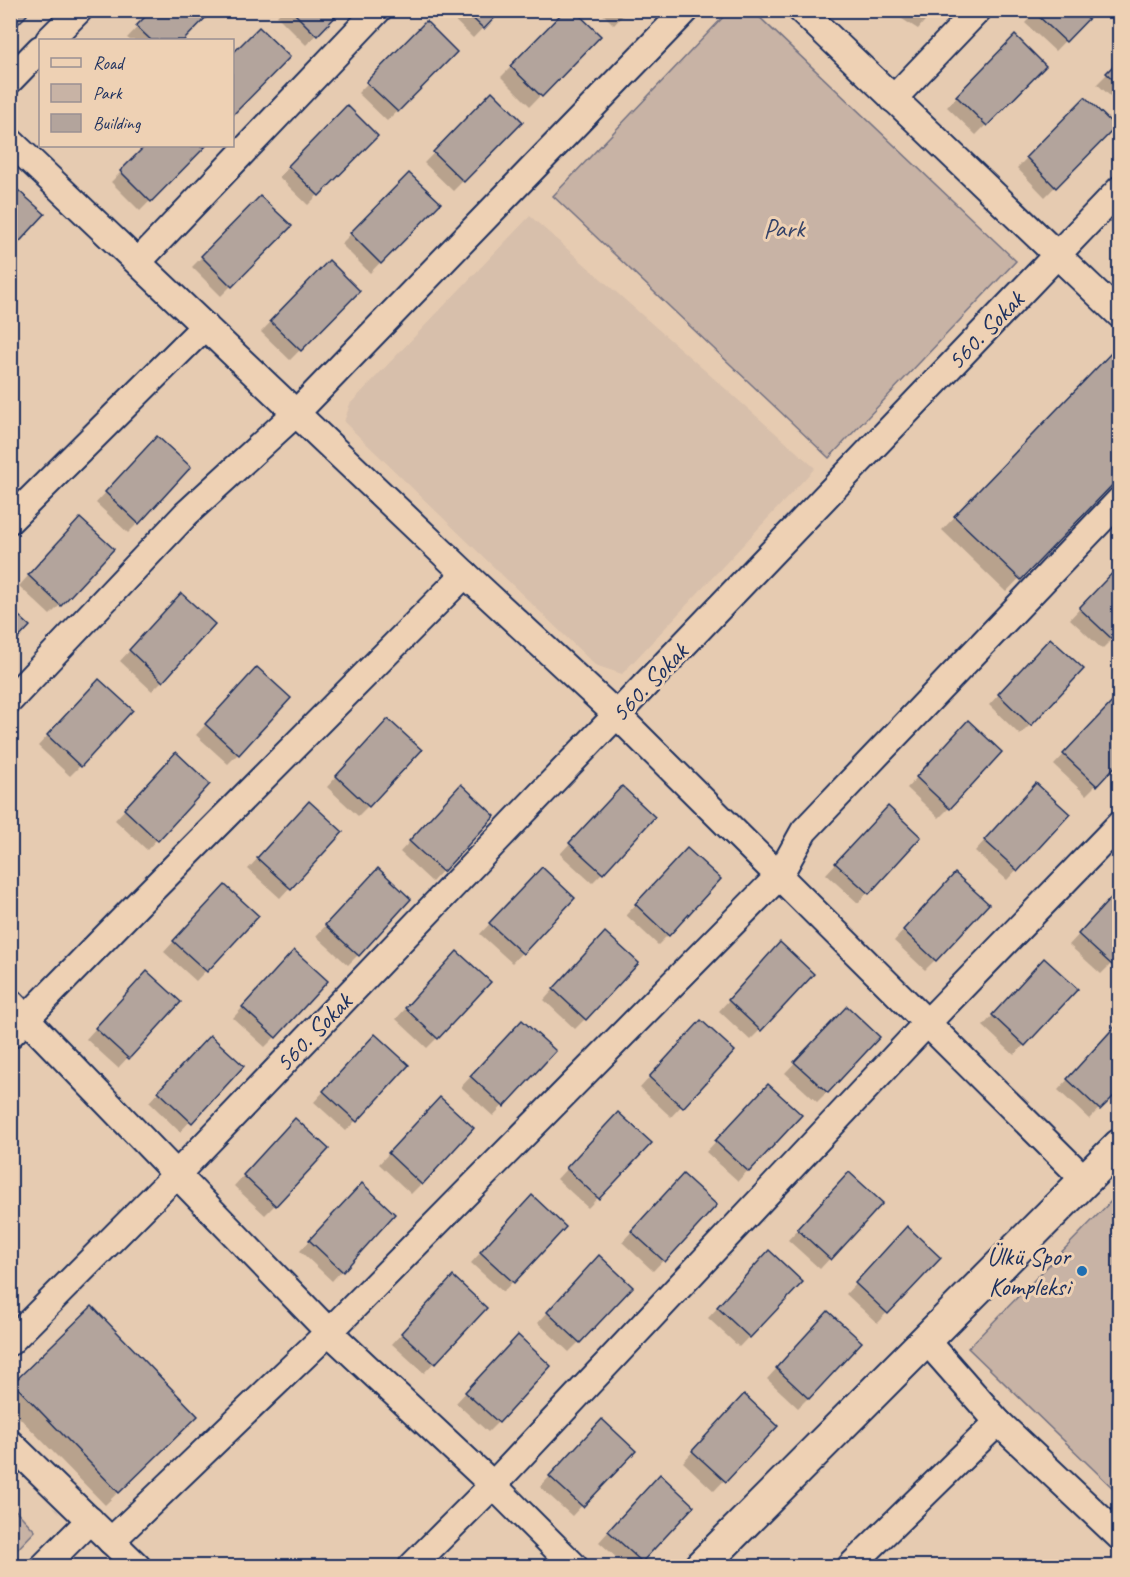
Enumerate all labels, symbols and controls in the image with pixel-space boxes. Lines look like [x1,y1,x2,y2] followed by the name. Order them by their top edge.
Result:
[39,39,234,147] legend
[93,52,126,74] text: Road
[93,82,123,104] text: Park
[93,112,142,134] text: Building
[763,212,806,245] park label: Park
[940,283,1032,377] street label: 560. Sokak
[604,635,696,729] street label: 560. Sokak
[268,985,360,1079] street label: 560. Sokak
[987,1240,1073,1303] place label: Ülkü Spor Kompleksi
[1075,1264,1089,1278] marker: Ülkü Spor Kompleksi

